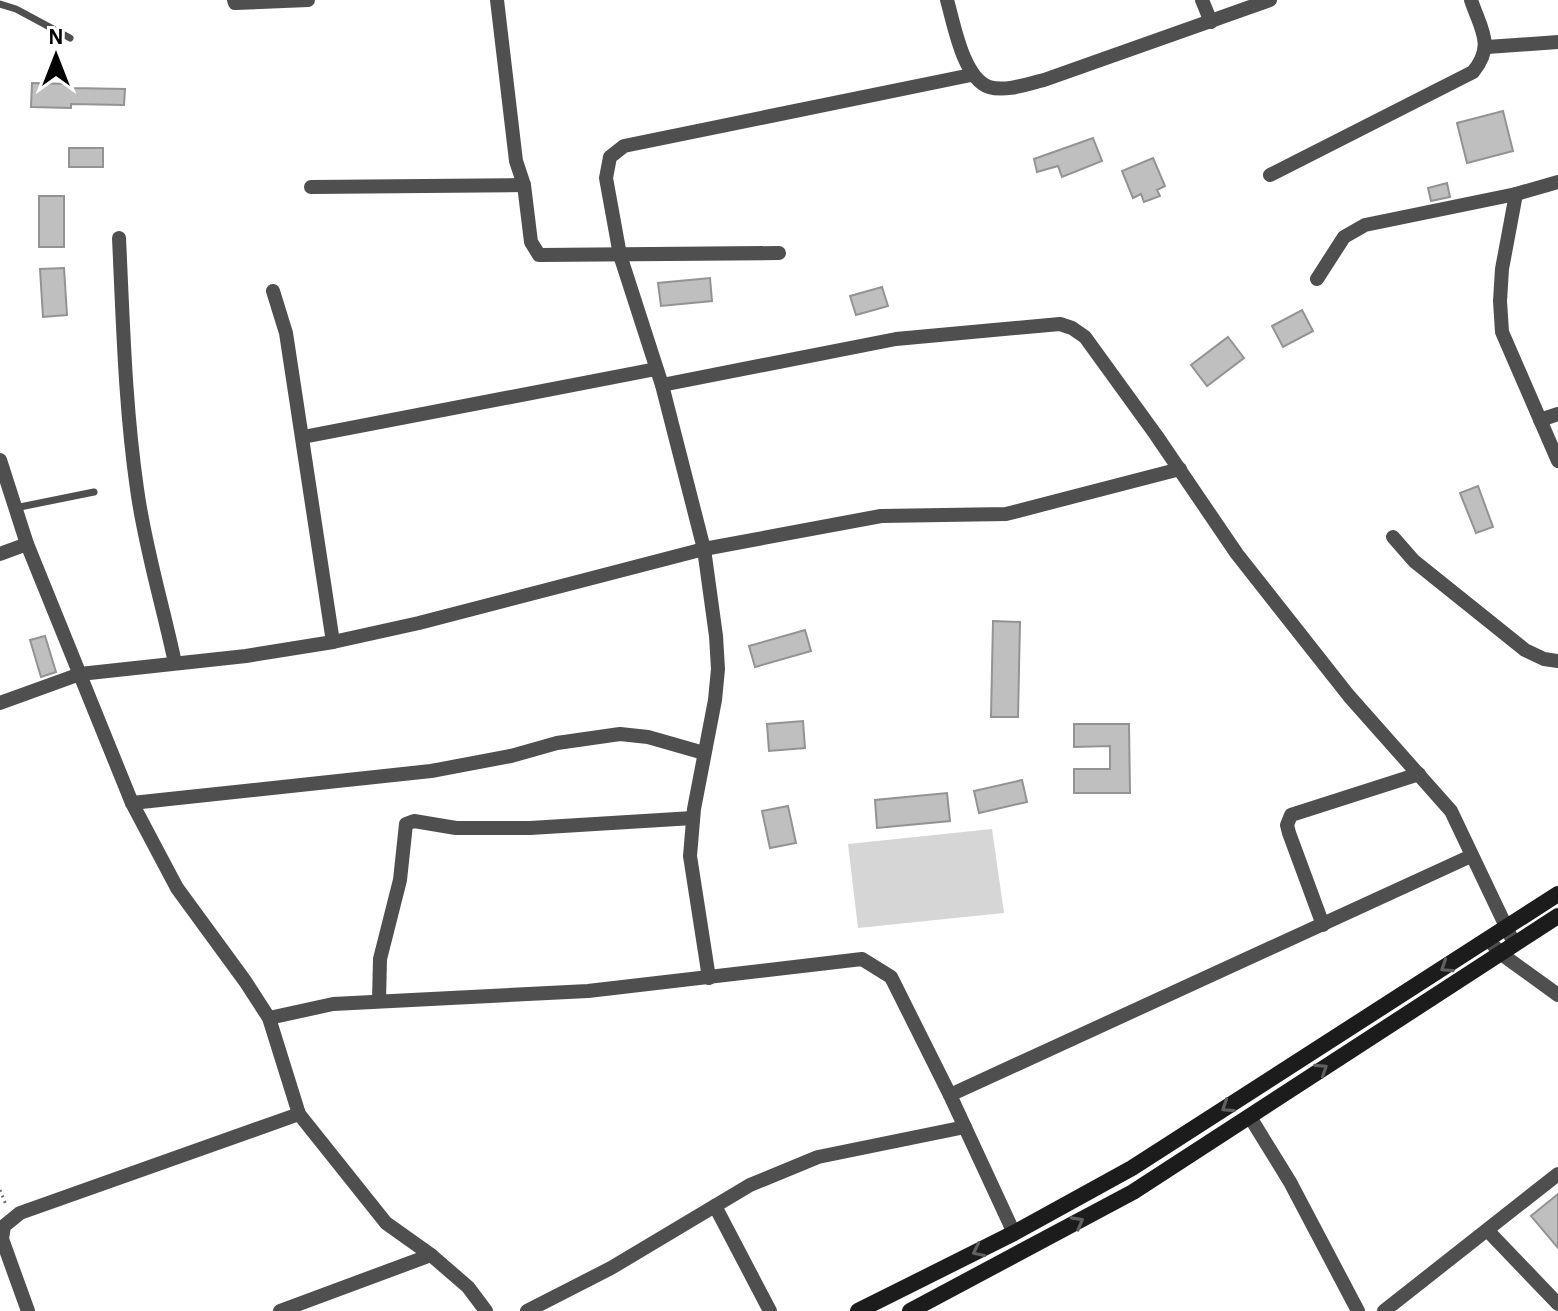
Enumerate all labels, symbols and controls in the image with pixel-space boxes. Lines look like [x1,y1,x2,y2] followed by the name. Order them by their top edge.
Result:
[16,16,96,96] north arrow
[48,26,64,48] text: N
[1440,957,1454,972] one-way arrow
[1313,1064,1328,1079] one-way arrow
[1221,1098,1236,1113] one-way arrow
[1069,1216,1084,1232] one-way arrow
[971,1242,986,1257] one-way arrow

